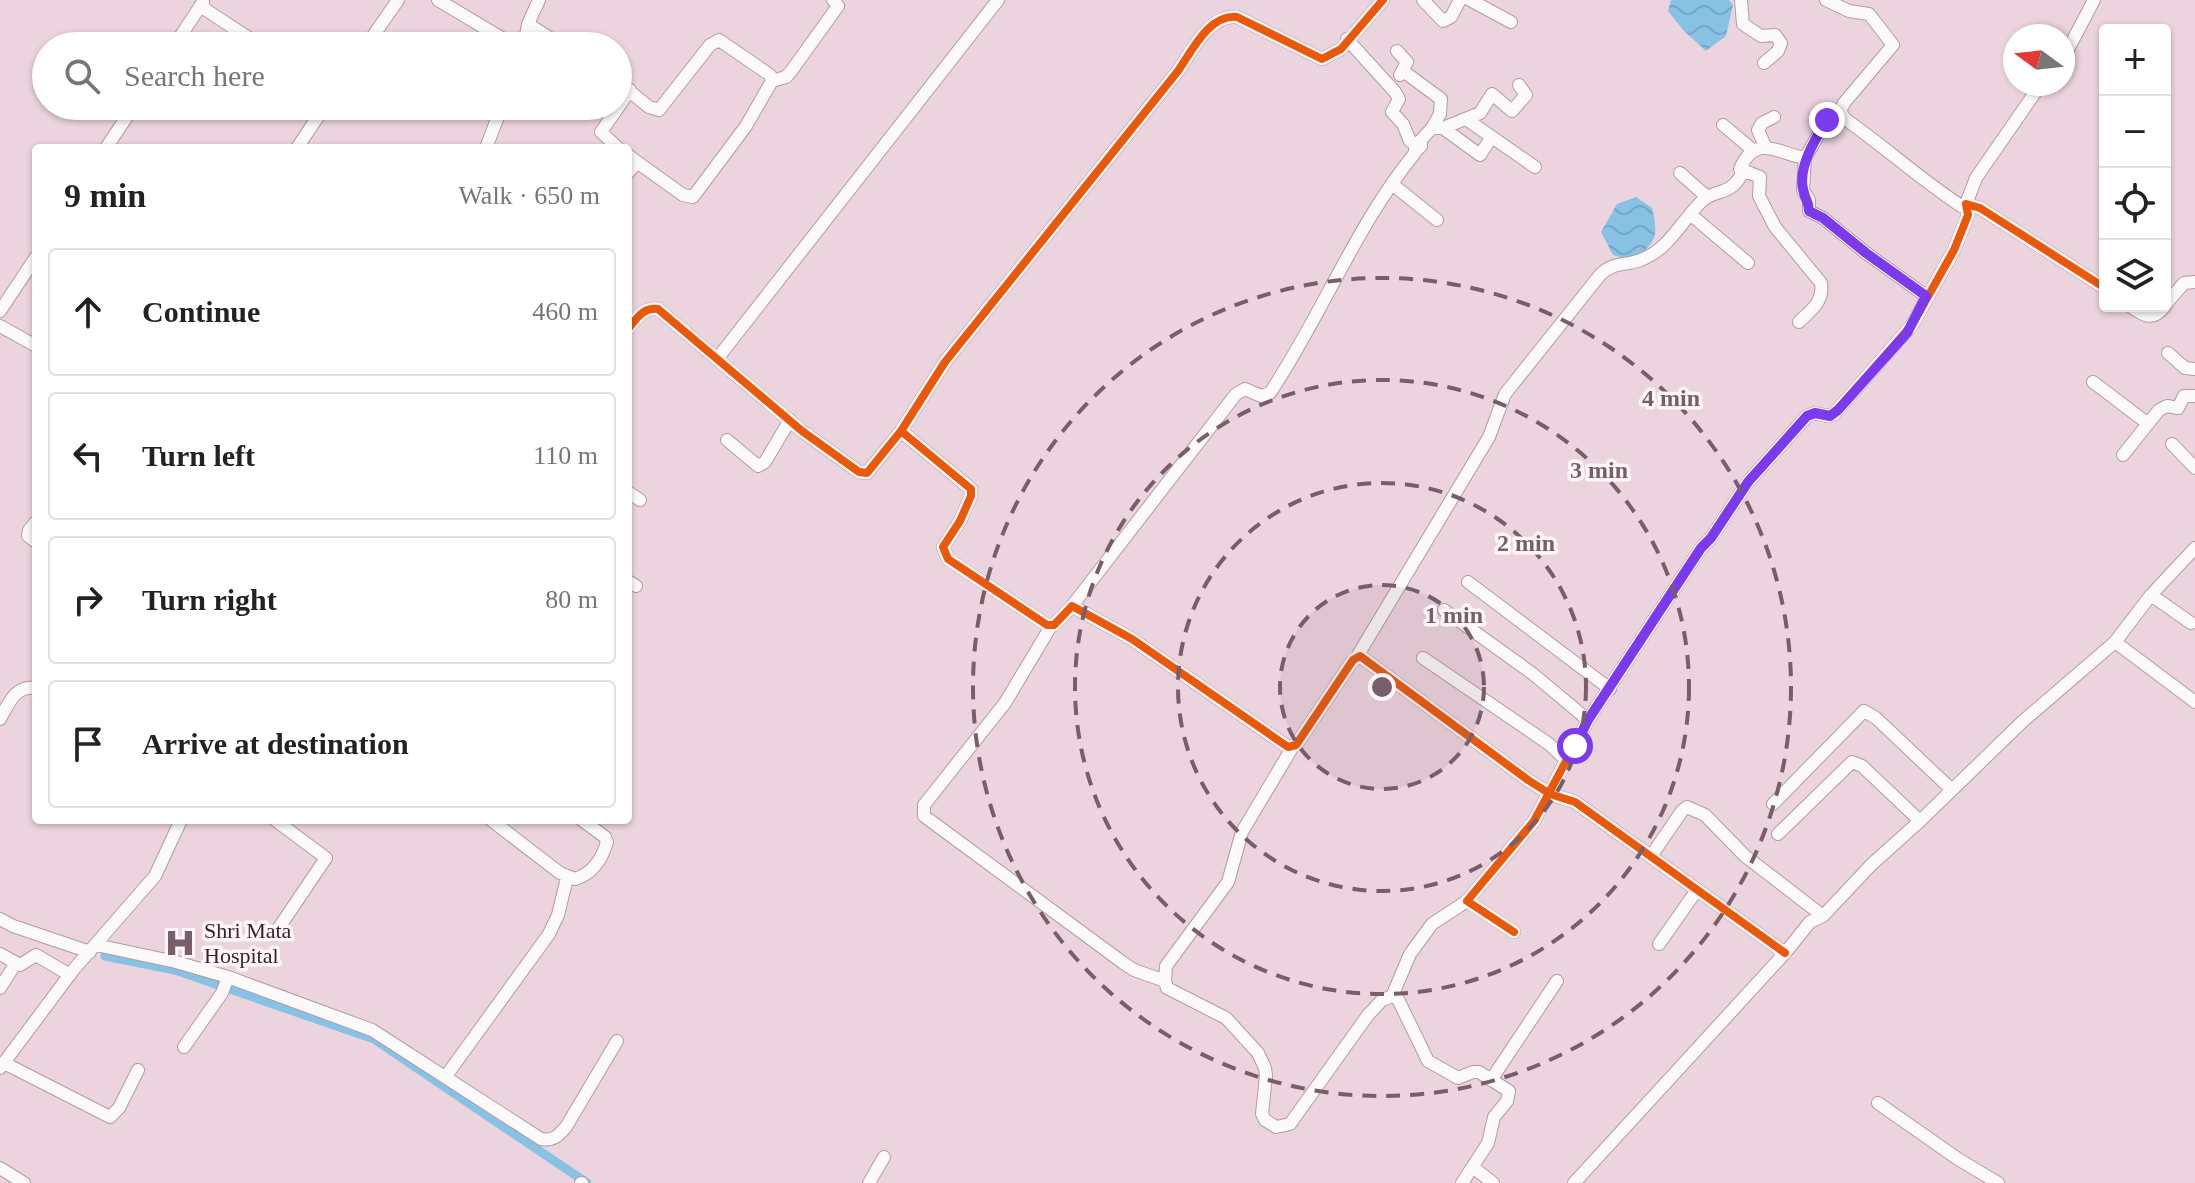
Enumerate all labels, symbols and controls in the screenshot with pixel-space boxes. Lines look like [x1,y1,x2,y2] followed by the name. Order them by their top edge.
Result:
[2003,24,2075,96] north arrow
[2099,24,2171,312] map controls
[2099,24,2171,96] button: +
[32,32,632,120] search box
[60,54,104,98] icon: search
[124,59,265,92] text: Search here
[2099,96,2171,168] button: −
[1809,102,1845,138] route end
[2099,168,2171,240] button: locate
[64,177,146,214] text: 9 min
[458,181,600,210] text: Walk · 650 m
[2099,240,2171,312] button: layers
[66,290,110,334] icon: ahead
[142,295,260,328] text: Continue
[532,297,598,326] text: 460 m
[1642,385,1700,411] text: 4 min
[66,434,110,478] icon: left
[142,439,255,472] text: Turn left
[533,441,598,470] text: 110 m
[1570,457,1628,483] text: 3 min
[1497,530,1555,556] text: 2 min
[66,578,110,622] icon: right
[142,583,277,616] text: Turn right
[545,585,598,614] text: 80 m
[1425,602,1483,628] text: 1 min
[1368,673,1396,701] centre of rings
[66,722,110,766] icon: arrive
[142,727,409,760] text: Arrive at destination
[1557,728,1593,764] route start
[204,918,292,968] place label: Shri Mata Hospital
[163,926,197,960] hospital icon: Shri Mata Hospital

